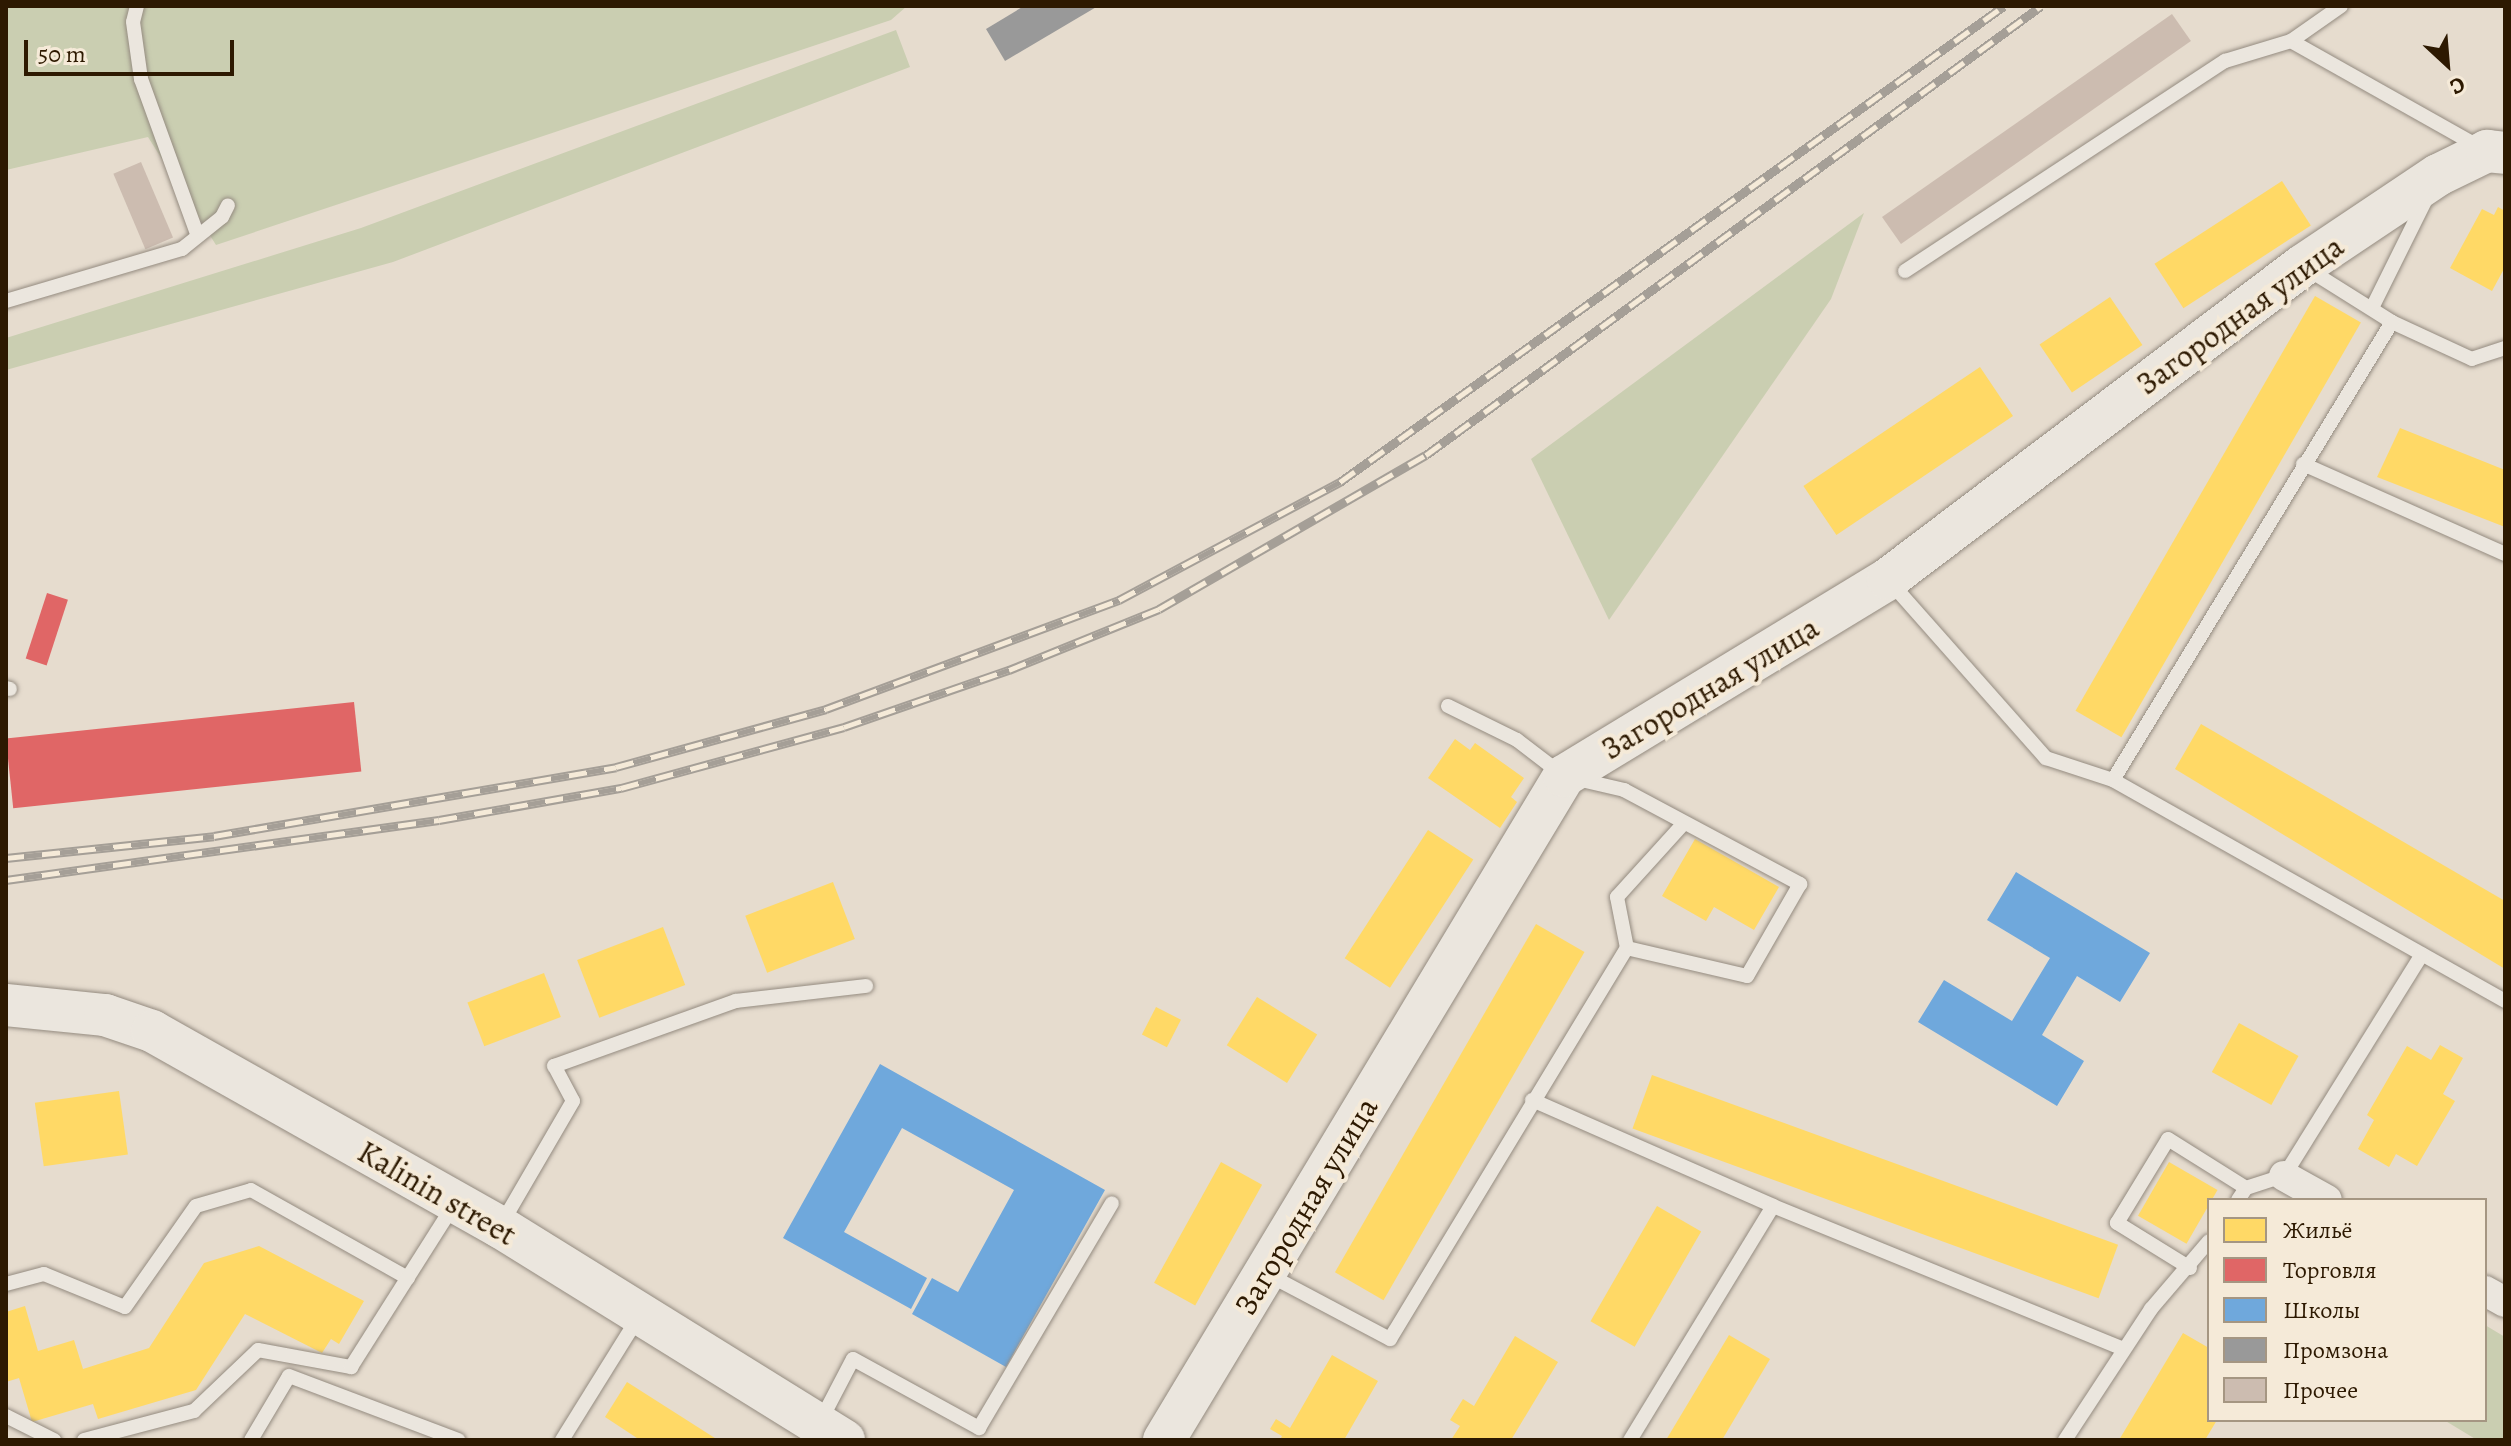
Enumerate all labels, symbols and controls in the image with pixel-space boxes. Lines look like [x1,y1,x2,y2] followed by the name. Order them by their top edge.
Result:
[28,24,238,74] scale bar
[2407,24,2487,104] north arrow
[38,38,86,70] text: 50 m
[2445,69,2470,102] text: С
[2129,227,2351,403] street label: Загородная улица
[1594,608,1826,768] street label: Загородная улица
[1226,1090,1386,1322] street label: Загородная улица
[351,1132,523,1254] street label: Kalinin street
[2207,1198,2487,1422] legend
[2283,1214,2352,1246] text: Жильё
[2283,1254,2377,1286] text: Торговля
[2283,1294,2360,1326] text: Школы
[2283,1334,2388,1366] text: Промзона
[2283,1374,2358,1406] text: Прочее

